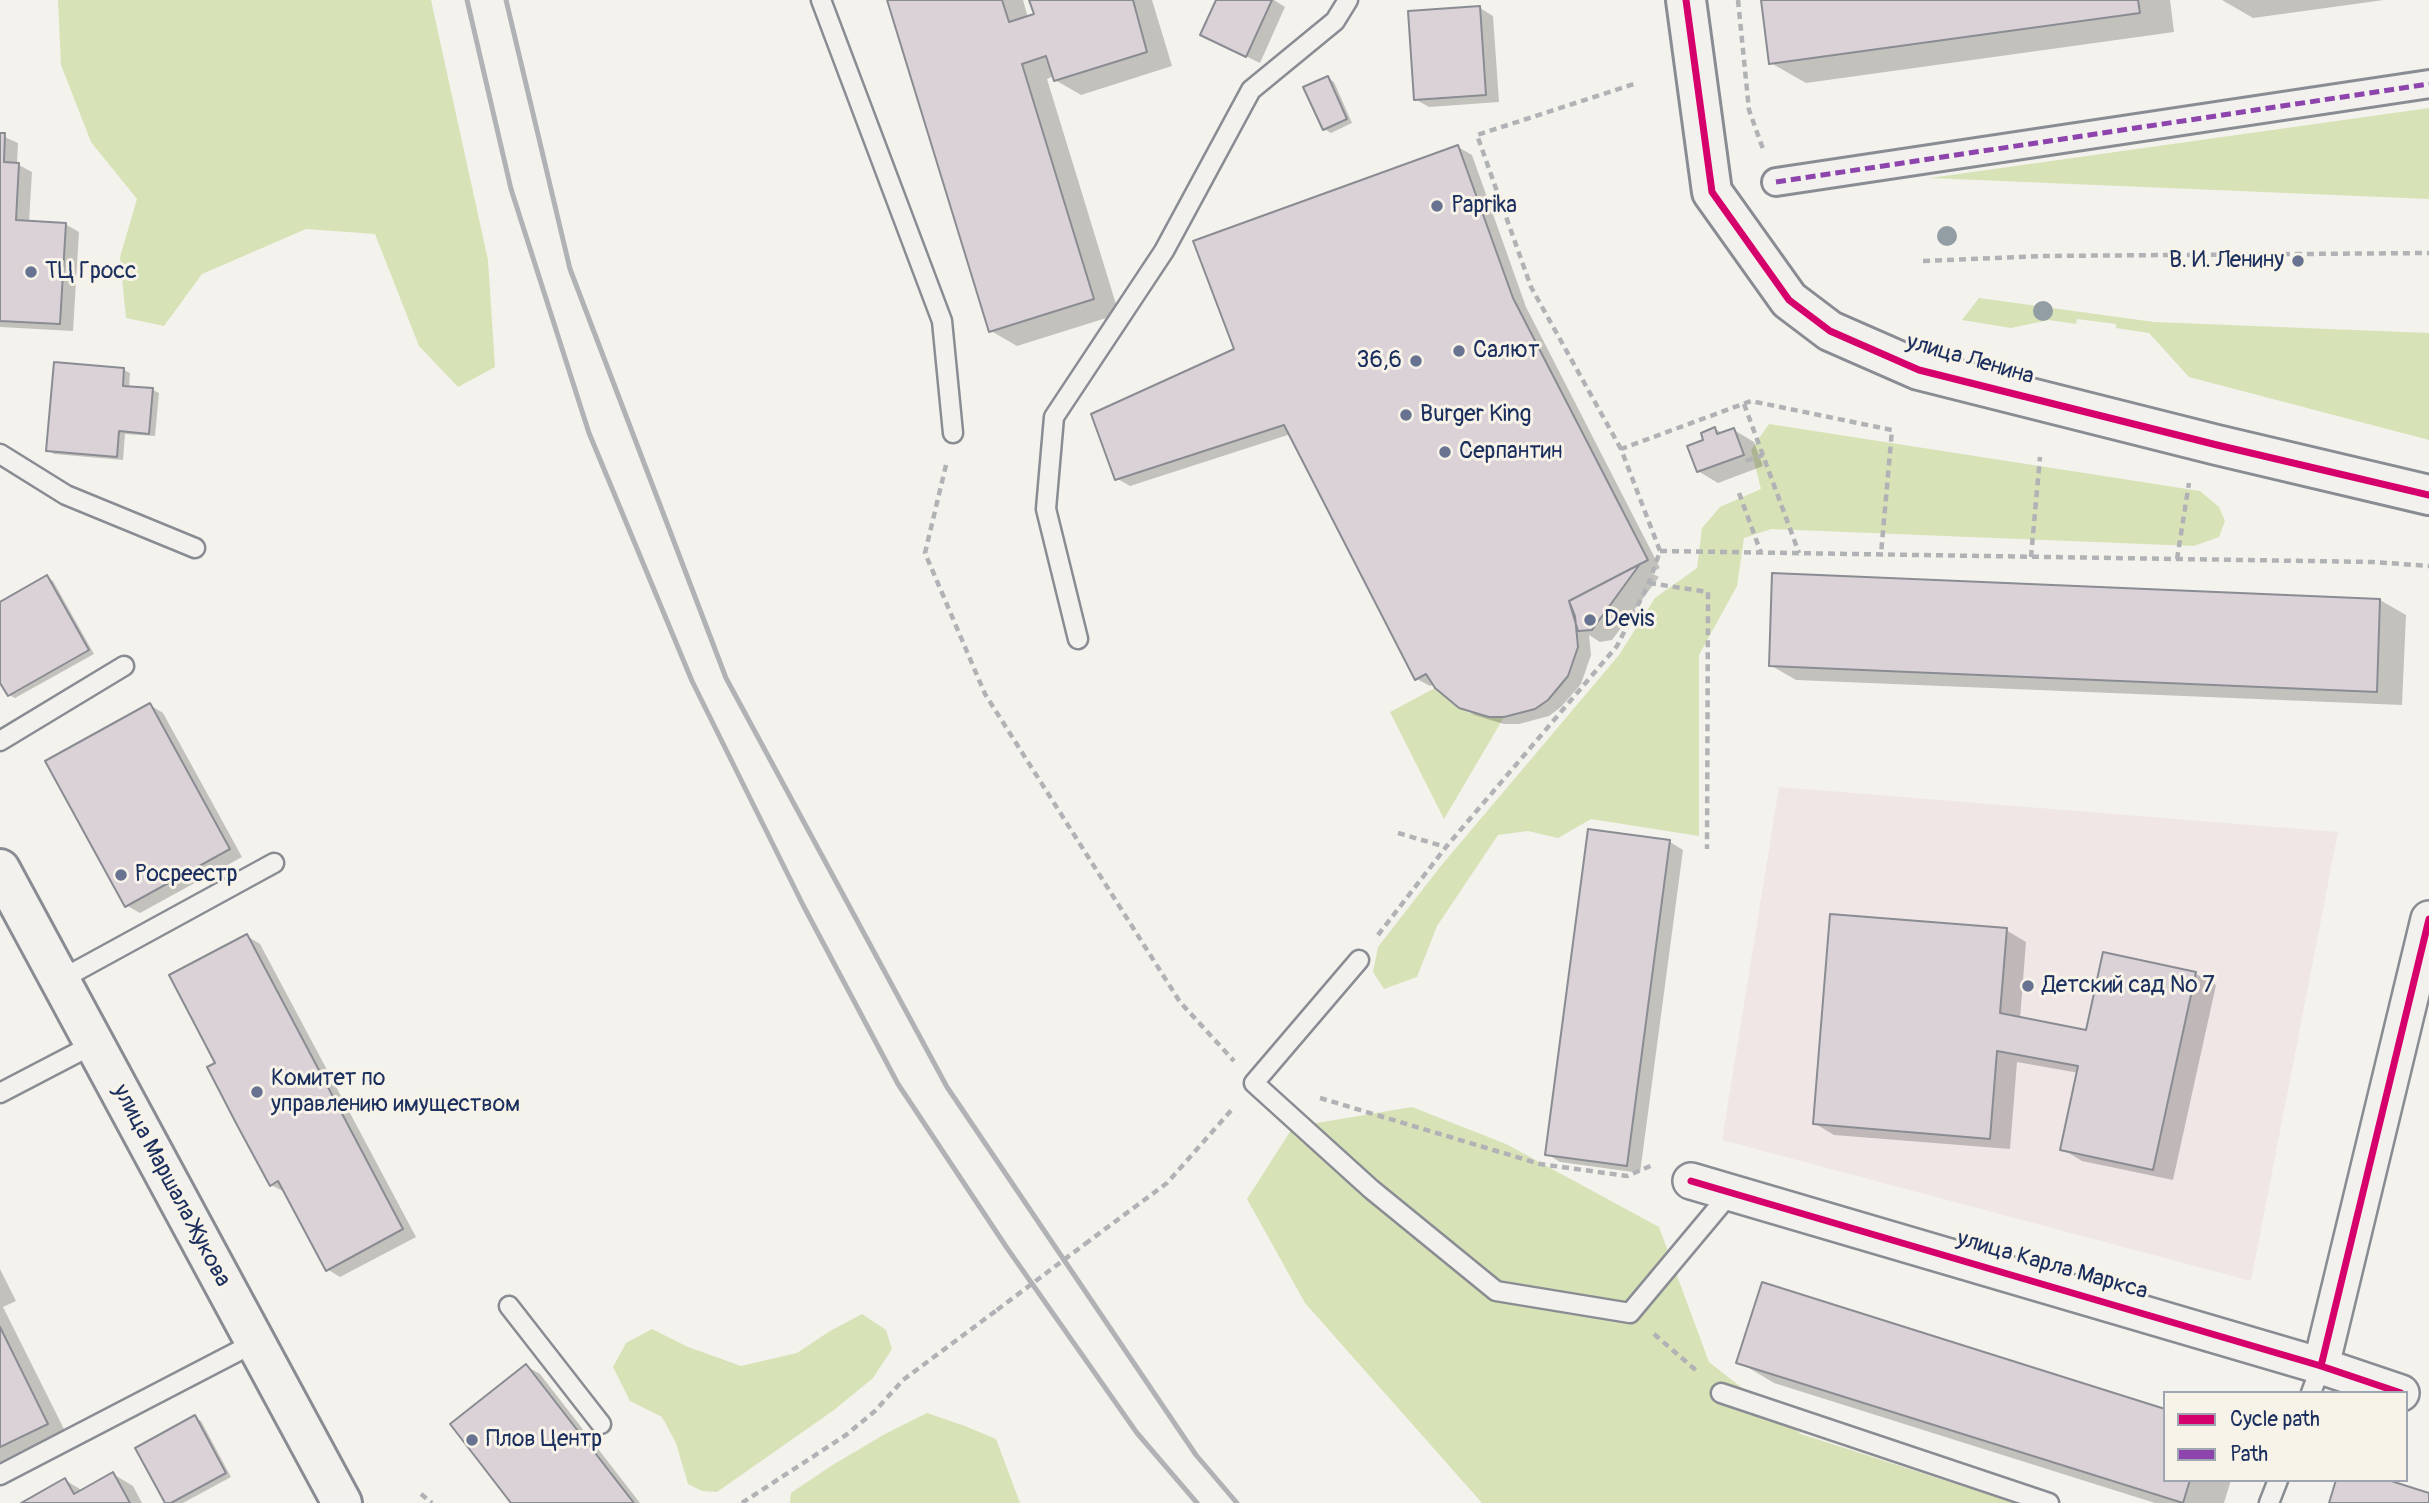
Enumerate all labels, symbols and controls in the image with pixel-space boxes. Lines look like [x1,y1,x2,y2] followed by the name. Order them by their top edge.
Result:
[1451,192,1517,220] place label: Paprika
[1429,198,1445,214] marker: Paprika
[2169,247,2284,275] place label: В. И. Ленину
[2290,253,2306,269] marker: В. И. Ленину
[45,258,137,286] place label: ТЦ Гросс
[23,264,39,280] marker: ТЦ Гросс
[1903,329,2037,391] street label: улица Ленина
[1473,337,1539,365] place label: Салют
[1451,343,1467,359] marker: Салют
[1357,347,1402,375] place label: 36,6
[1408,353,1424,369] marker: 36,6
[1420,401,1531,429] place label: Burger King
[1398,407,1414,423] marker: Burger King
[1459,438,1562,466] place label: Серпантин
[1437,444,1453,460] marker: Серпантин
[1604,606,1654,634] place label: Devis
[1582,612,1598,628] marker: Devis
[135,861,238,889] place label: Росреестр
[113,867,129,883] marker: Росреестр
[2042,972,2215,1000] place label: Детский сад № 7
[2020,978,2036,994] marker: Детский сад № 7
[271,1065,520,1119] place label: Комитет по управлению имуществом
[106,1080,236,1292] street label: улица Маршала Жукова
[249,1084,265,1100] marker: Комитет по управлению имуществом
[1953,1226,2151,1306] street label: улица Карла Маркса
[2163,1391,2408,1482] legend
[2230,1406,2320,1433] text: Cycle path
[486,1426,602,1454] place label: Плов Центр
[464,1432,480,1448] marker: Плов Центр
[2230,1441,2268,1468] text: Path

